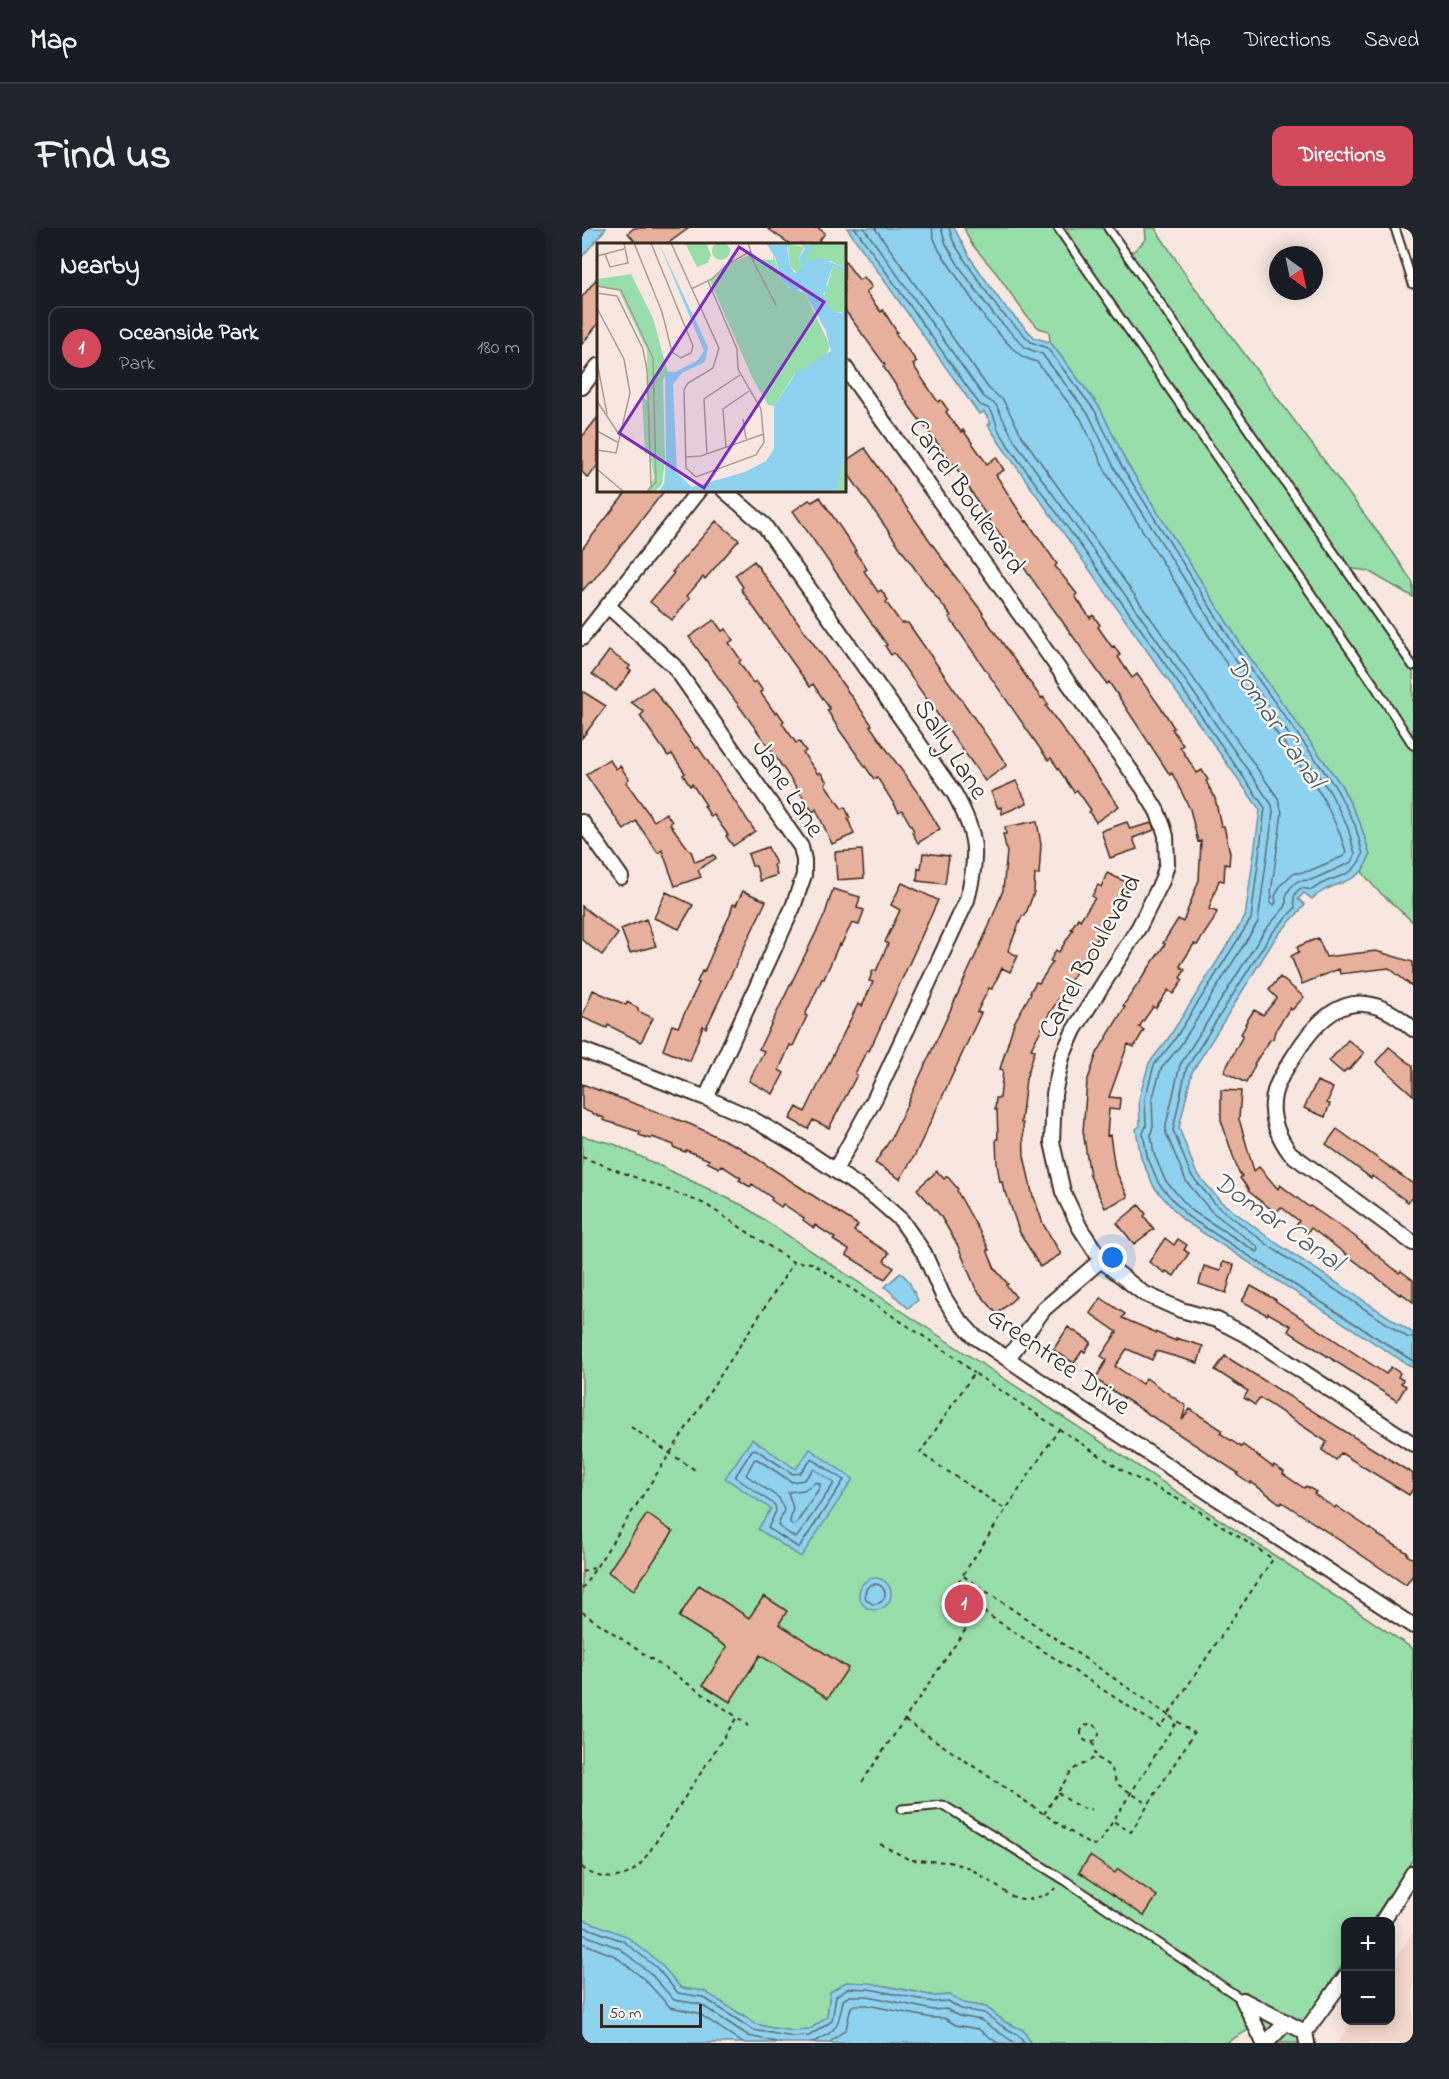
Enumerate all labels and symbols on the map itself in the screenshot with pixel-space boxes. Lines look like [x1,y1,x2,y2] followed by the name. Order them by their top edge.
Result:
[597,243,846,492] inset map
[1269,246,1323,300] north arrow
[898,411,1034,583] street label: Carrel Boulevard
[1215,649,1335,800] water label: Domar Canal
[903,692,998,809] street label: Sally Lane
[741,732,834,846] street label: Jane Lane
[1030,868,1152,1046] street label: Carrel Boulevard
[1203,1163,1354,1285] water label: Domar Canal
[1098,1243,1127,1272] your location
[978,1298,1139,1427] street label: Greentree Drive
[944,1582,983,1626] pin: 1
[600,2001,702,2028] scale bar

